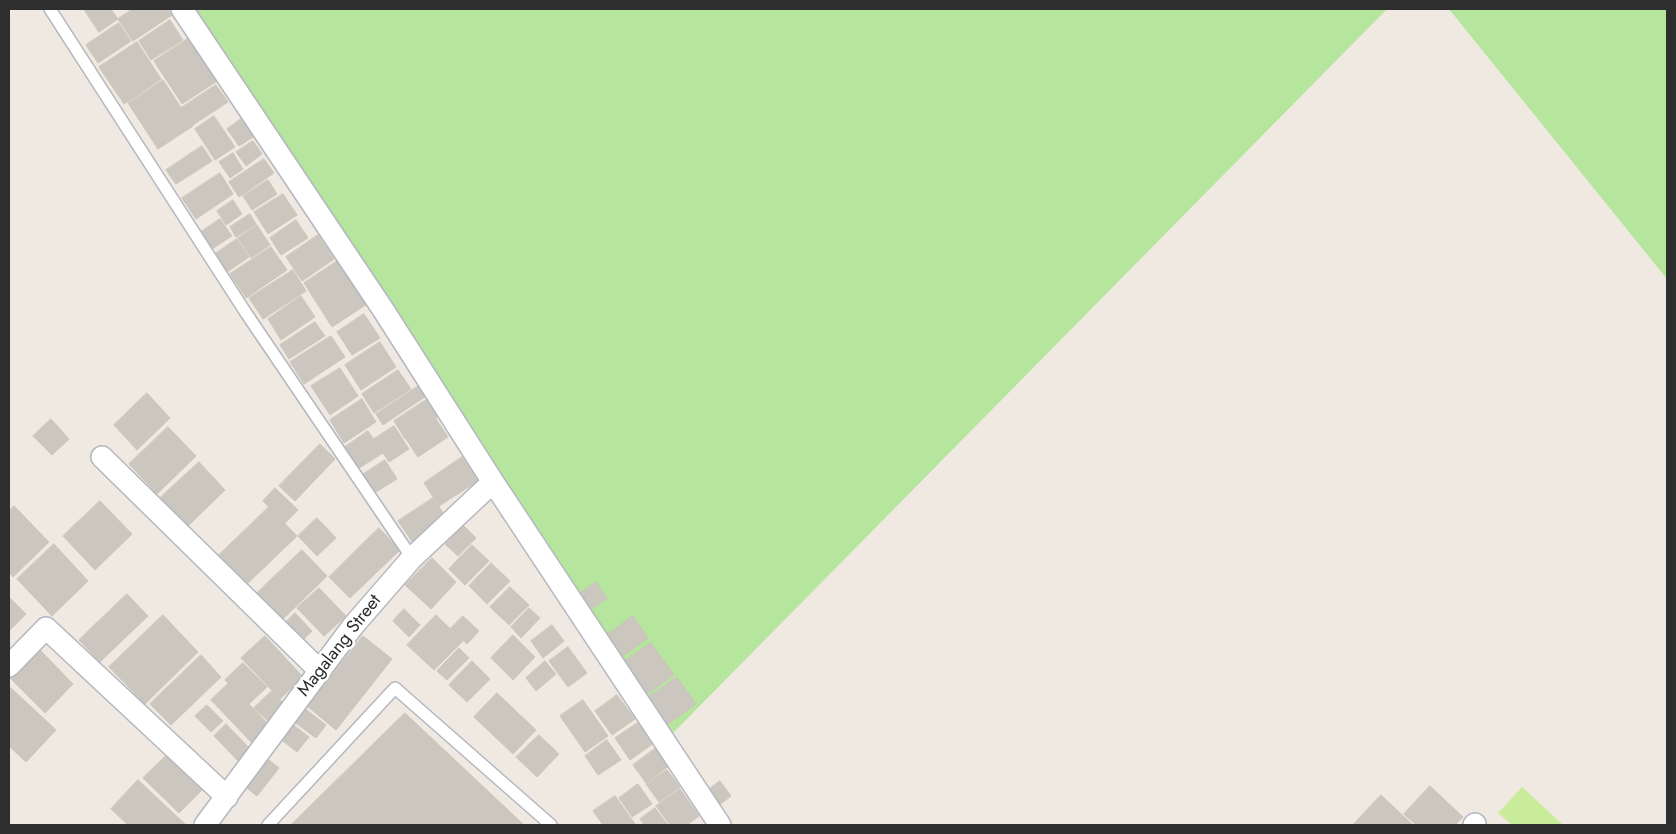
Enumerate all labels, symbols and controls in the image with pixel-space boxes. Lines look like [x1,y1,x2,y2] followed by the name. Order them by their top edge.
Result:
[294,591,386,701] street label: Magalang Street

